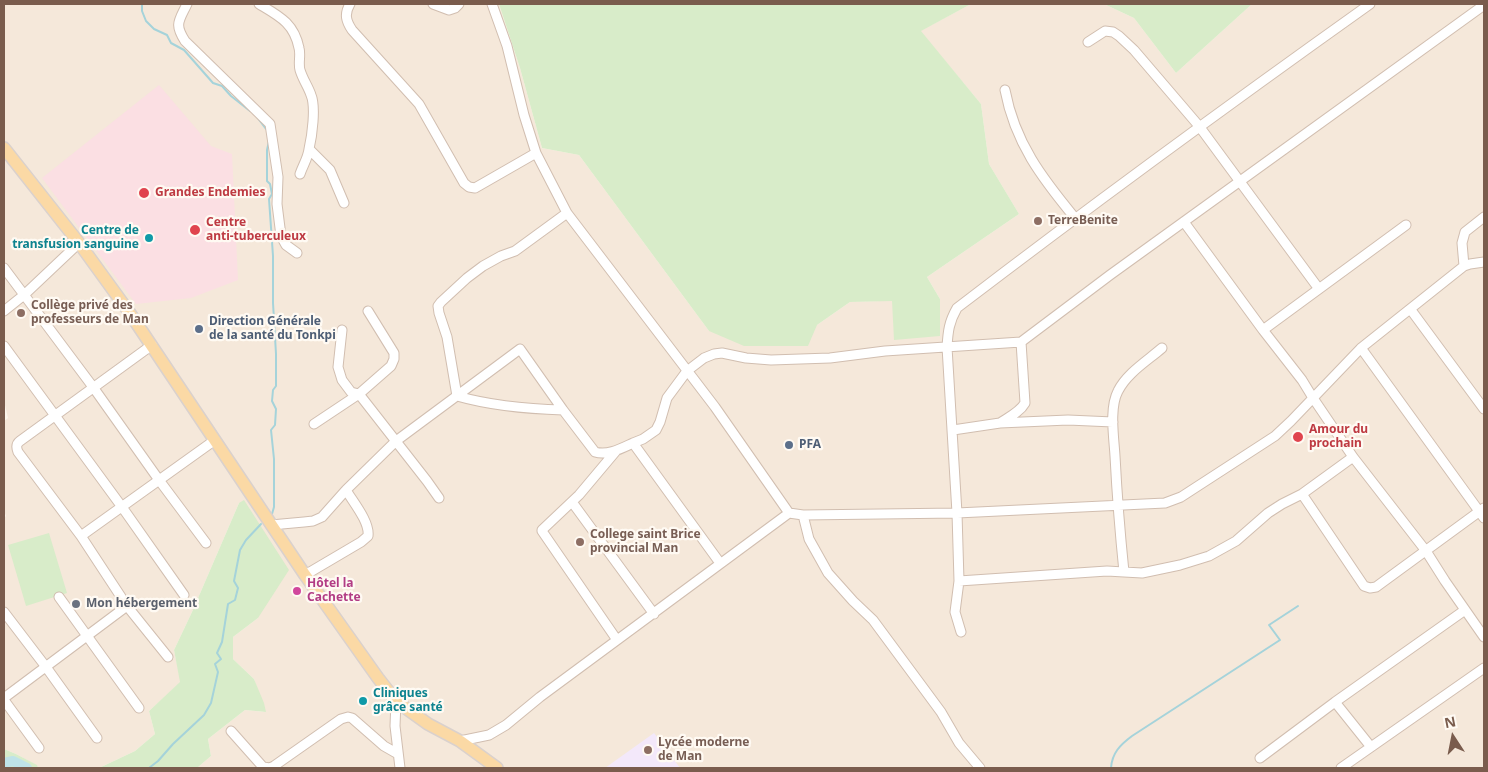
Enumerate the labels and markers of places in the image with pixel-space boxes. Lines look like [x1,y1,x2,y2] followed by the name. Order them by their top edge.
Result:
[137,186,151,200] marker: Grandes Endemies
[155,186,265,200] place label: Grandes Endemies
[1048,214,1118,228] place label: TerreBenite
[1032,215,1044,227] marker: TerreBenite
[206,216,306,244] place label: Centre anti-tuberculeux
[188,223,202,237] marker: Centre anti-tuberculeux
[12,224,139,252] place label: Centre de transfusion sanguine
[143,232,155,244] marker: Centre de transfusion sanguine
[31,299,149,327] place label: Collège privé des professeurs de Man
[15,307,27,319] marker: Collège privé des professeurs de Man
[209,315,336,343] place label: Direction Générale de la santé du Tonkpi
[193,323,205,335] marker: Direction Générale de la santé du Tonkpi
[1309,423,1368,451] place label: Amour du prochain
[1291,430,1305,444] marker: Amour du prochain
[799,438,821,452] place label: PFA
[783,439,795,451] marker: PFA
[590,528,701,556] place label: College saint Brice provincial Man
[574,536,586,548] marker: College saint Brice provincial Man
[307,577,361,605] place label: Hôtel la Cachette
[291,585,303,597] marker: Hôtel la Cachette
[86,597,197,611] place label: Mon hébergement
[70,598,82,610] marker: Mon hébergement
[373,687,443,715] place label: Cliniques grâce santé
[357,695,369,707] marker: Cliniques grâce santé
[658,736,749,764] place label: Lycée moderne de Man
[642,744,654,756] marker: Lycée moderne de Man

